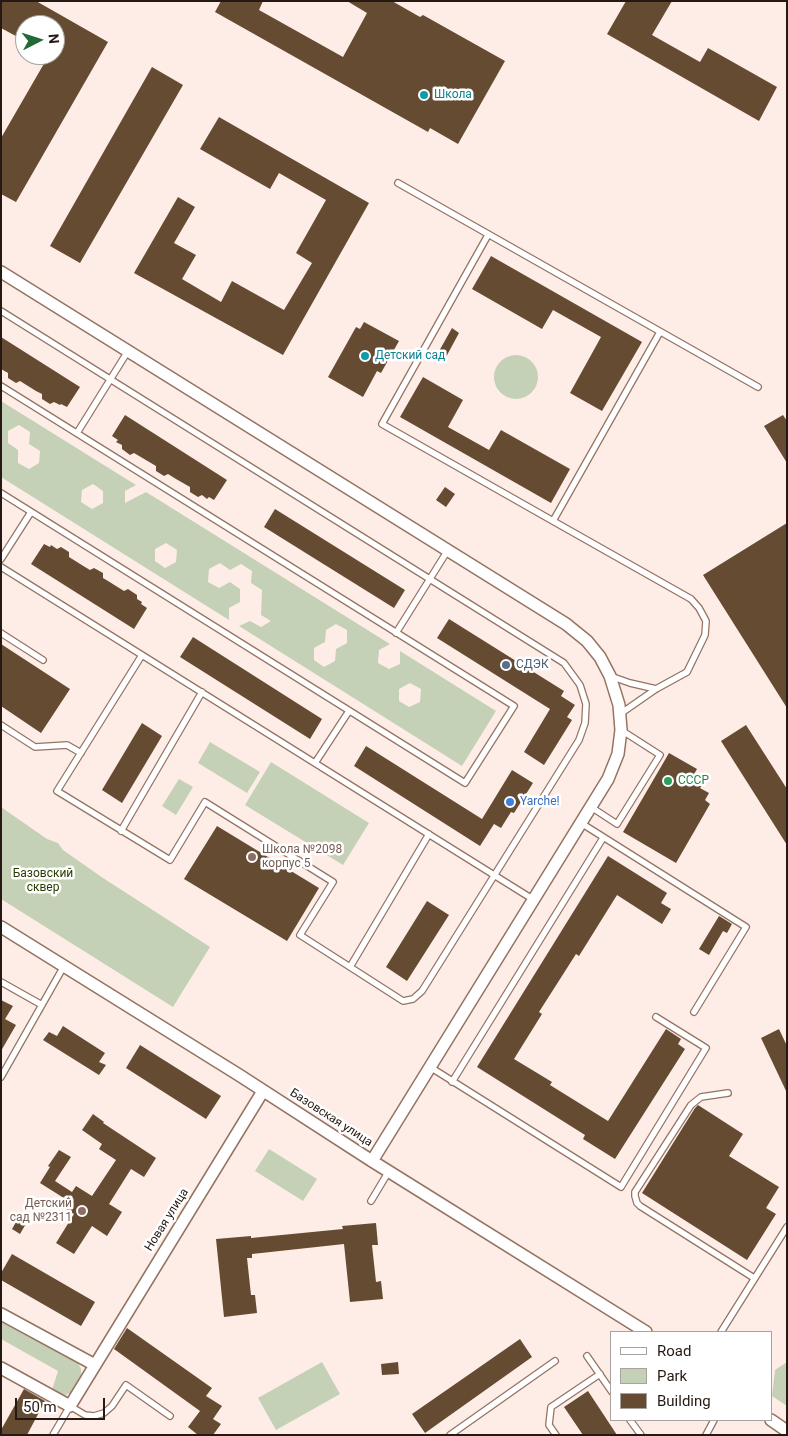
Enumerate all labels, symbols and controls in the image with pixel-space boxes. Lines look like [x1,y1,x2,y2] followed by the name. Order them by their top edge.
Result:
[15,15,65,65] north arrow
[46,33,62,44] text: N
[434,88,472,102] place label: Школа
[418,89,430,101] marker: Школа
[375,349,445,363] place label: Детский сад
[359,350,371,362] marker: Детский сад
[516,658,549,672] place label: СДЭК
[500,659,512,671] marker: СДЭК
[678,774,709,788] place label: СССР
[662,775,674,787] marker: СССР
[520,795,560,809] place label: Yarche!
[504,796,516,808] marker: Yarche!
[262,843,342,871] place label: Школа №2098 корпус 5
[246,851,258,863] marker: Школа №2098 корпус 5
[13,867,73,895] park label: Базовский сквер
[287,1086,375,1150] street label: Базовская улица
[142,1186,192,1254] street label: Новая улица
[10,1197,72,1225] place label: Детский сад №2311
[76,1205,88,1217] marker: Детский сад №2311
[610,1331,773,1421] legend
[657,1342,691,1360] text: Road
[657,1367,687,1385] text: Park
[18,1388,108,1420] scale bar
[657,1392,711,1410] text: Building
[23,1398,57,1416] text: 50 m

